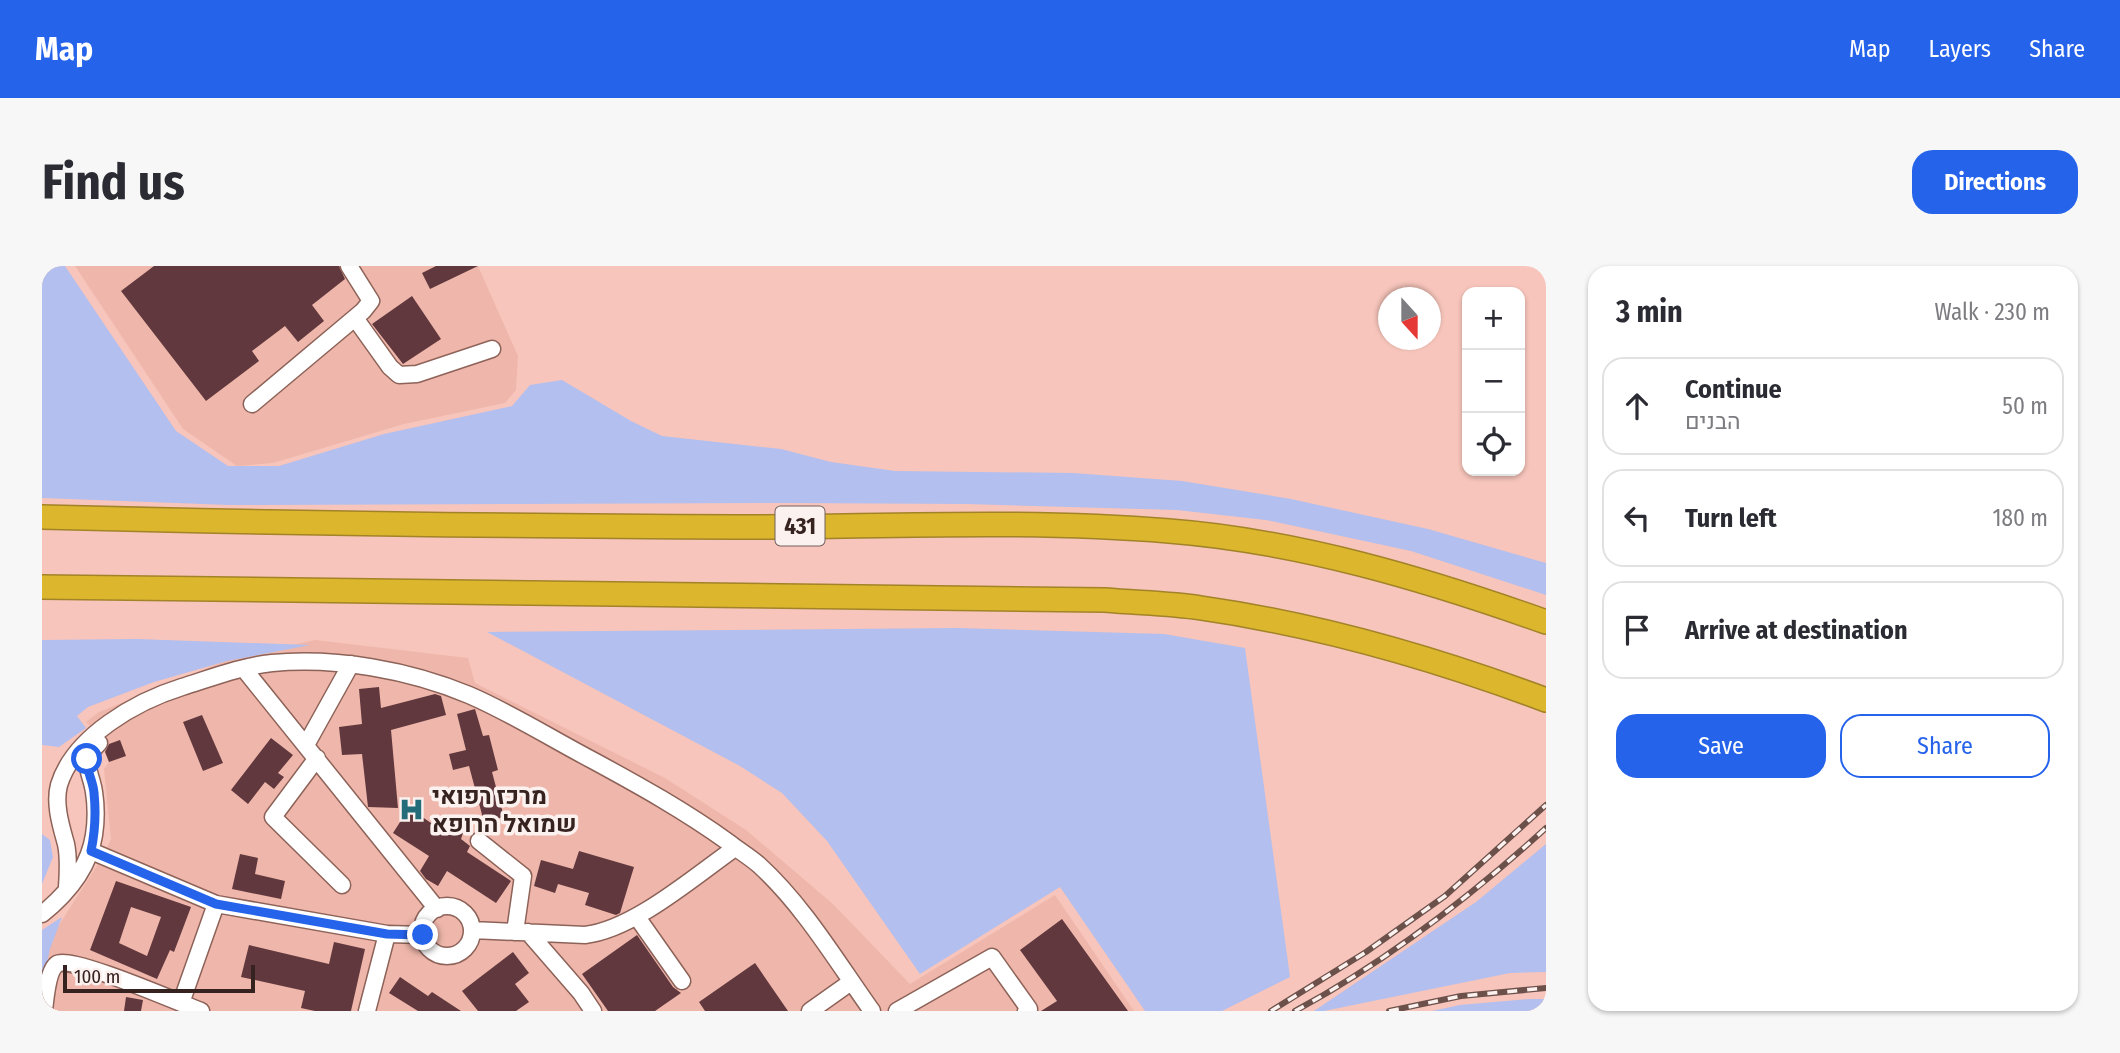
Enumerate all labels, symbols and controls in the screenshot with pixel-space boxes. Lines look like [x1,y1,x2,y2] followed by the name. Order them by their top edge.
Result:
[35,29,93,69] text: Map
[1849,35,1891,63] text: Map
[1929,35,1991,63] text: Layers
[2029,35,2085,63] text: Share
[1912,150,2078,214] button: Directions
[42,153,185,212] text: Find us
[1378,287,1441,350] north arrow
[1462,287,1525,476] map controls
[1462,287,1525,350] button: +
[1616,294,1683,330] text: 3 min
[1934,298,2050,326] text: Walk · 230 m
[1462,350,1525,413] button: −
[1685,374,1782,405] text: Continue
[1618,387,1656,425] icon: ahead
[2002,392,2048,420] text: 50 m
[1685,407,1741,435] text: הבנים
[1462,413,1525,476] button: locate
[1618,499,1656,537] icon: left
[1685,503,1777,534] text: Turn left
[1992,504,2048,532] text: 180 m
[776,507,824,546] road number: 431
[1618,611,1656,649] icon: arrive
[1685,615,1908,646] text: Arrive at destination
[1616,714,1826,778] button: Save
[1840,714,2050,778] button: Share
[71,743,102,774] route start
[432,782,577,838] place label: מרכז רפואי שמואל הרופא
[398,796,426,824] hospital icon: מרכז רפואי שמואל הרופא
[407,919,438,950] route end
[63,962,256,994] scale bar
[74,965,120,988] text: 100 m

